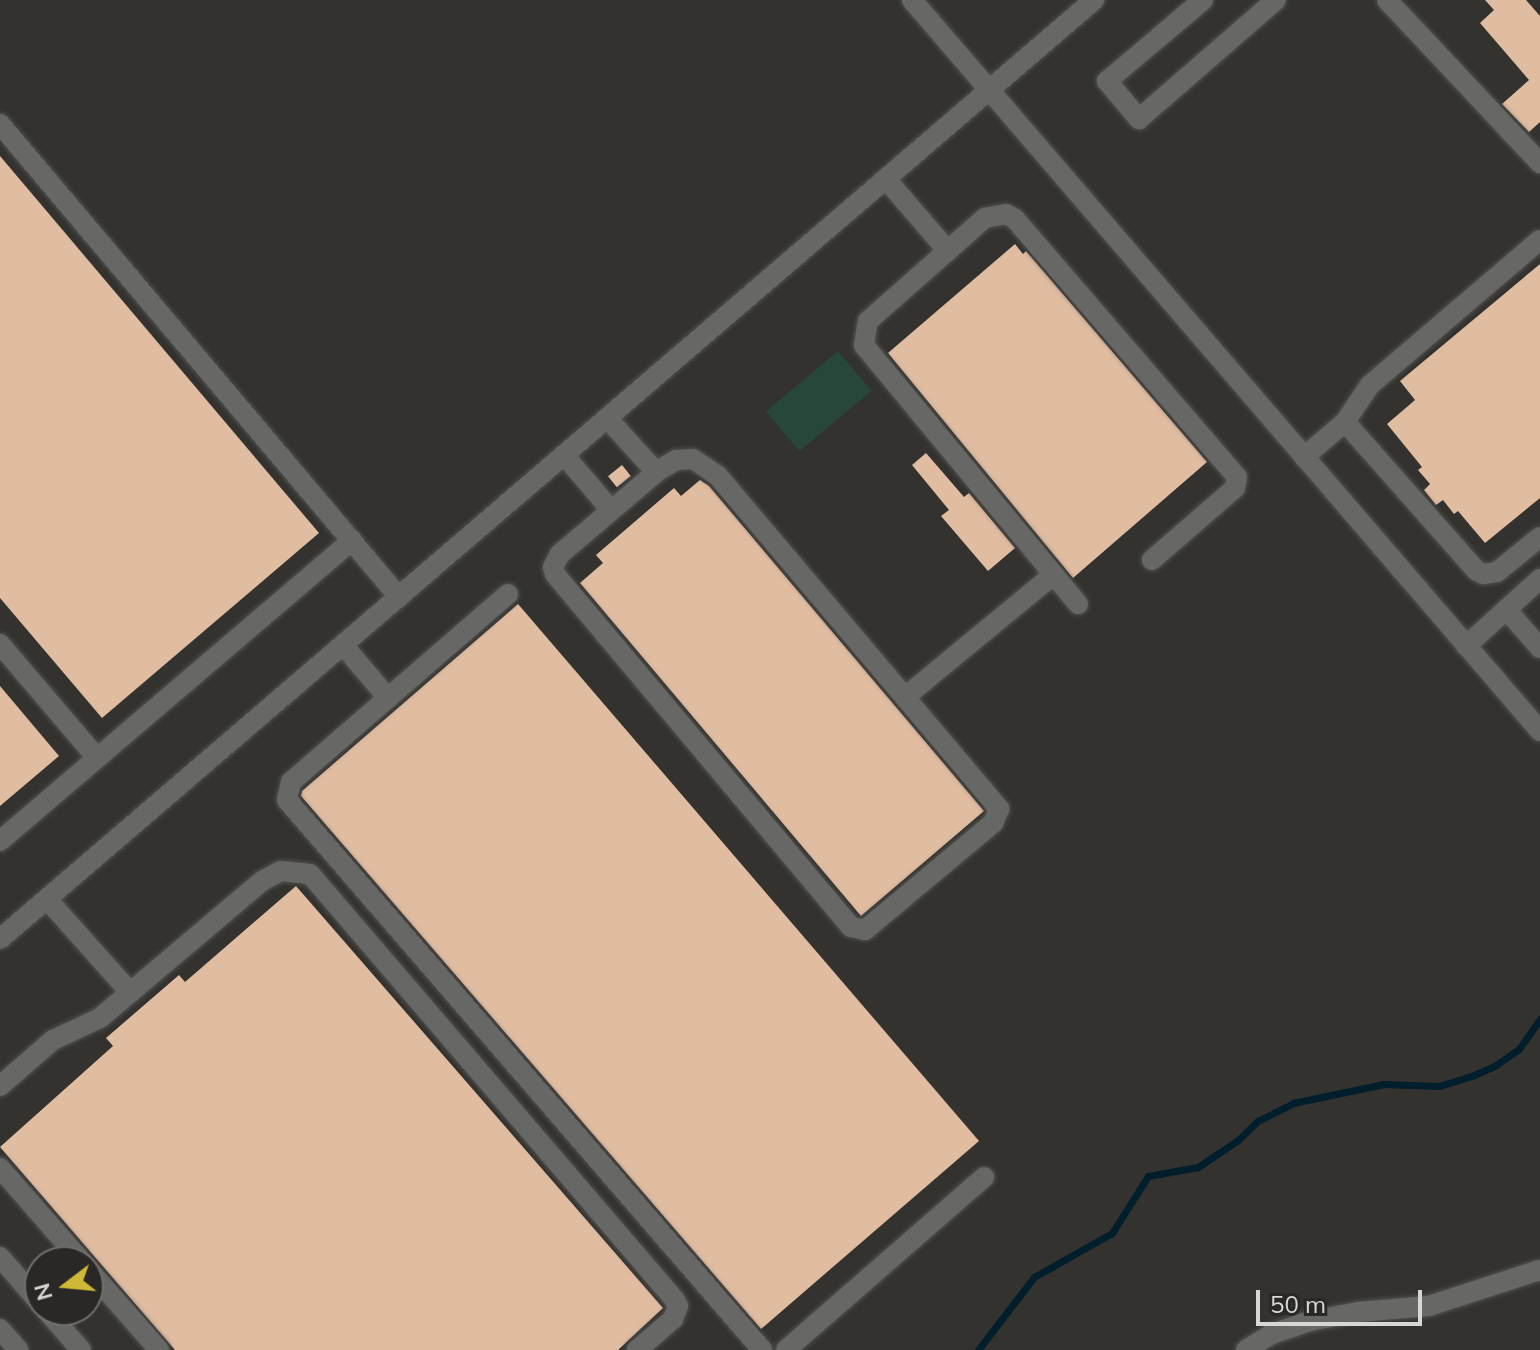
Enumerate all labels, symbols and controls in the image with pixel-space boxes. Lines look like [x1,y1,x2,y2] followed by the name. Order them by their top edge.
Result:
[24,1246,104,1326] north arrow
[1260,1274,1426,1324] scale bar
[27,1280,59,1304] text: N
[1270,1289,1326,1319] text: 50 m

